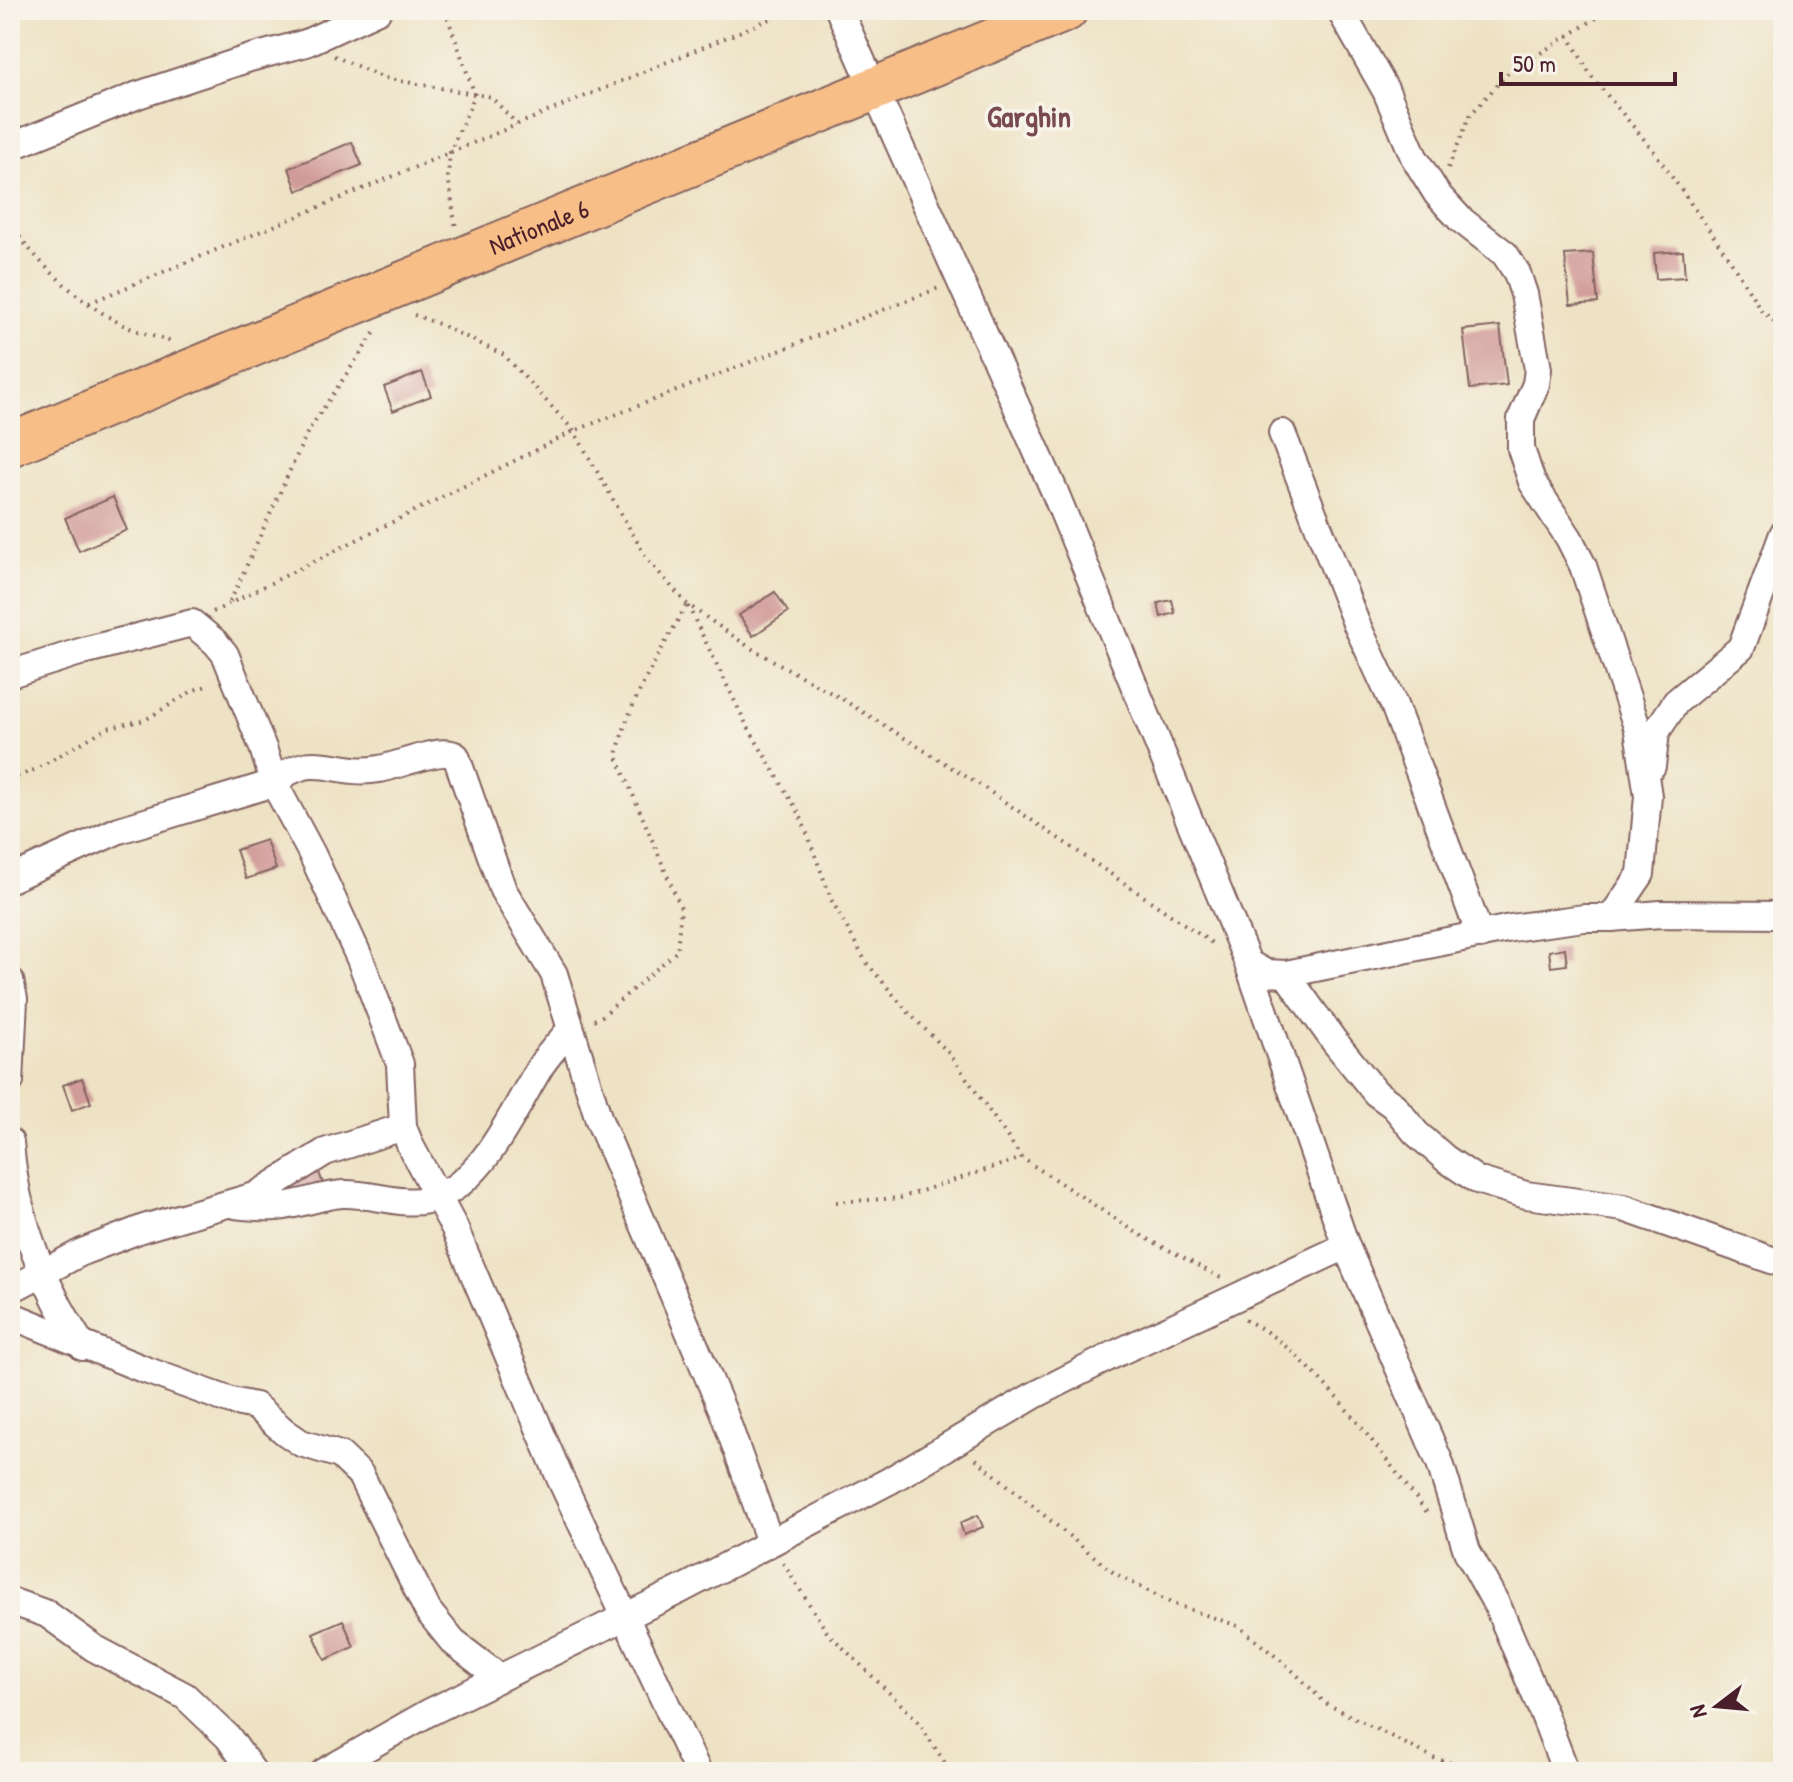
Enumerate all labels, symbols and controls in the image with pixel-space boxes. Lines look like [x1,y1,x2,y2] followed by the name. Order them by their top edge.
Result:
[1501,36,1675,86] scale bar
[1513,47,1556,79] text: 50 m
[987,96,1071,137] district label: Garghin
[484,191,594,263] street label: Nationale 6
[1677,1666,1757,1746] north arrow
[1682,1701,1714,1721] text: N

